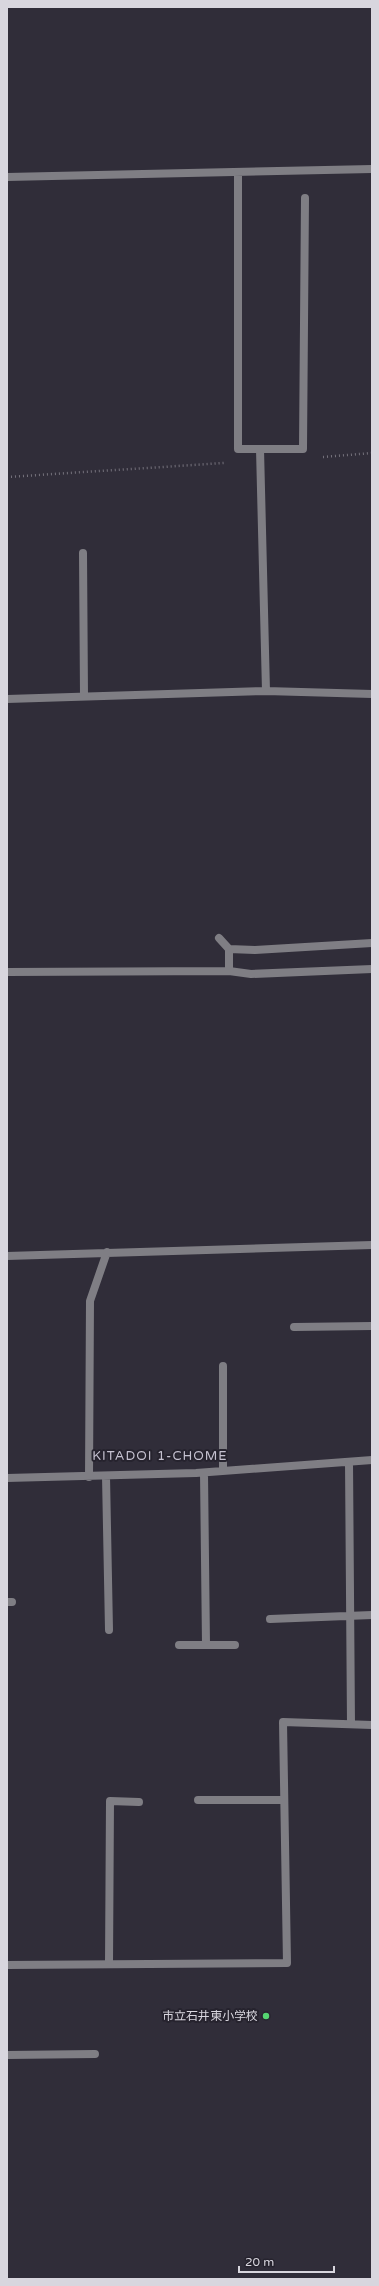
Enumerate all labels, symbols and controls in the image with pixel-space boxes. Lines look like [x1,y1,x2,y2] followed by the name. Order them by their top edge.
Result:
[92,1448,228,1464] district label: KITADOI 1-CHOME
[162,2009,258,2023] place label: 市立石井東小学校
[261,2011,271,2021] marker: 市立石井東小学校
[239,2248,334,2274] scale bar
[245,2255,274,2269] text: 20 m

